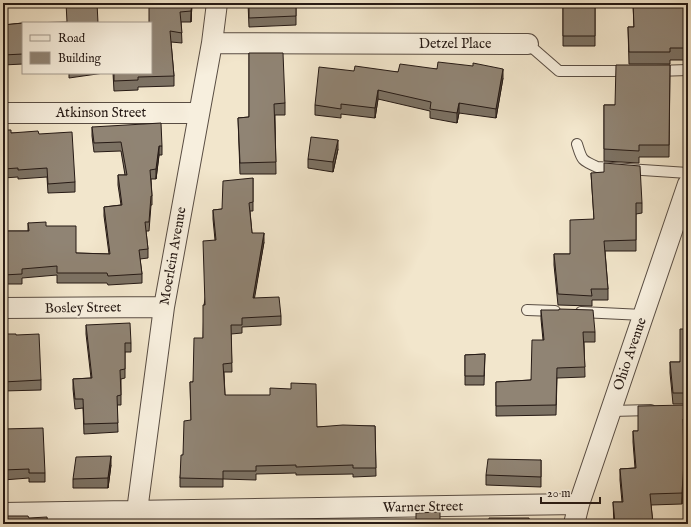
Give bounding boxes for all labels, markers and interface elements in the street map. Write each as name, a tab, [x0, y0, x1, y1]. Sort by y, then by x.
legend	[22, 22, 152, 74]
text: Road	[58, 31, 86, 46]
street label: Detzel Place	[419, 35, 492, 53]
text: Building	[58, 51, 102, 66]
street label: Atkinson Street	[55, 104, 147, 122]
street label: Moerlein Avenue	[156, 205, 191, 306]
street label: Bosley Street	[45, 298, 122, 318]
street label: Ohio Avenue	[609, 315, 651, 393]
scale bar	[541, 479, 600, 505]
text: 20 m	[547, 486, 570, 501]
street label: Warner Street	[383, 497, 464, 517]

